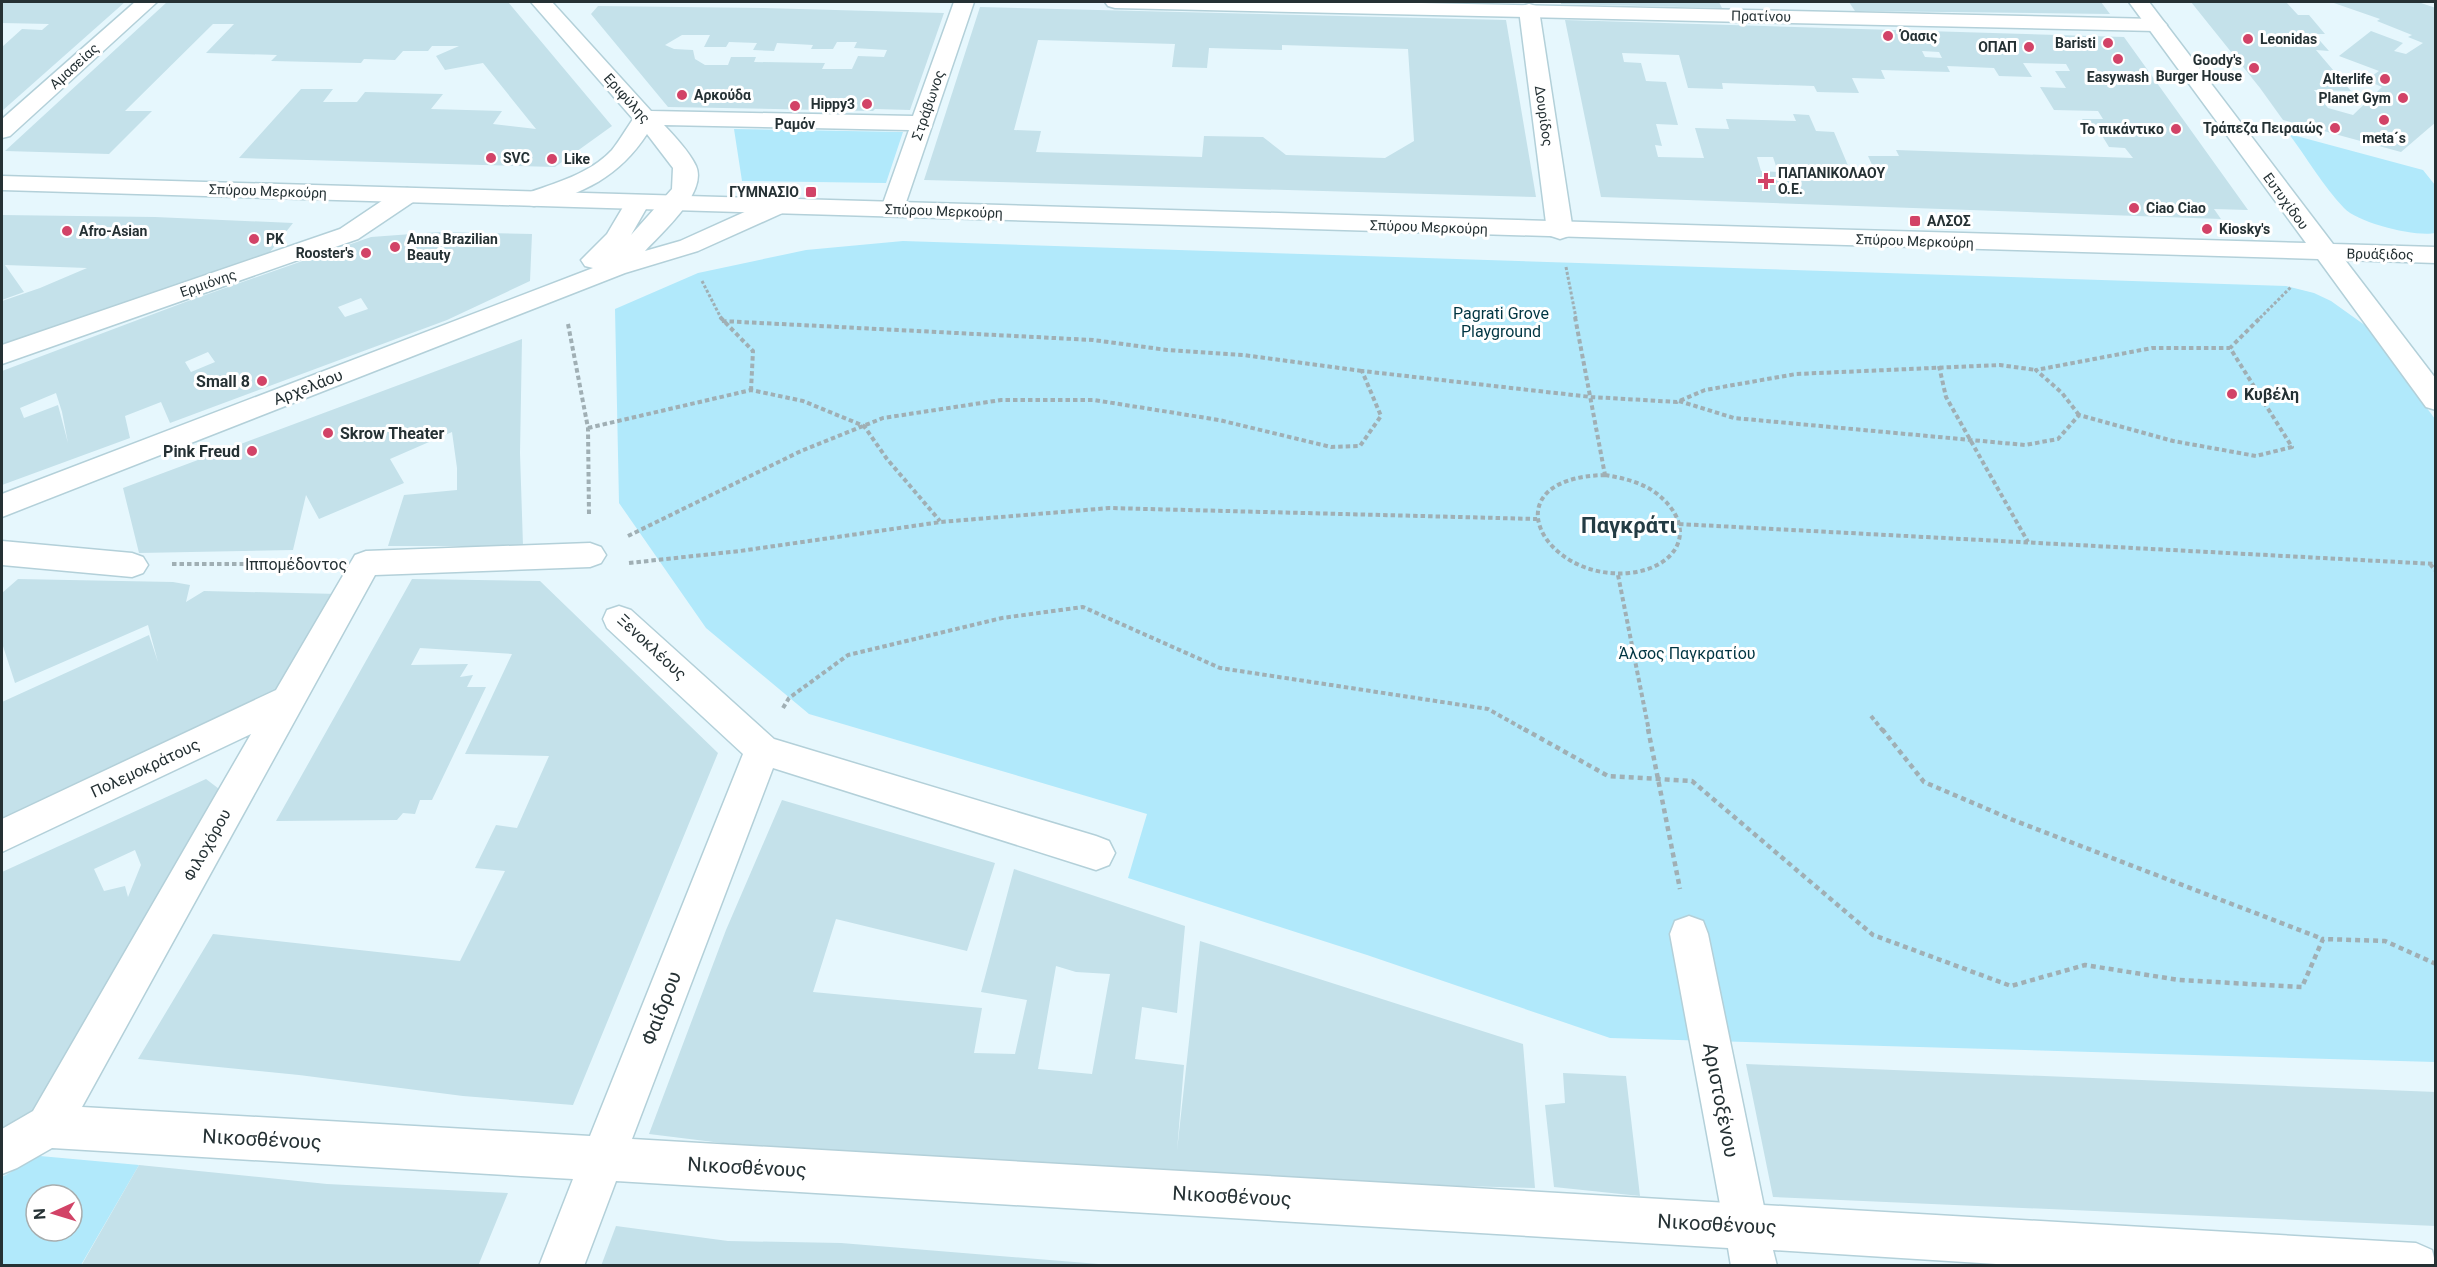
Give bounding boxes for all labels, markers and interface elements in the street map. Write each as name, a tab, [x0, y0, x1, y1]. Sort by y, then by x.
street label: Πρατίνου	[1731, 7, 1791, 25]
place label: Όασις	[1899, 28, 1937, 44]
marker: Όασις	[1881, 29, 1895, 43]
place label: Leonidas	[2260, 31, 2317, 47]
marker: Leonidas	[2241, 32, 2255, 46]
place label: Baristi	[2055, 35, 2096, 51]
marker: Baristi	[2101, 36, 2115, 50]
place label: ΟΠΑΠ	[1978, 39, 2017, 55]
street label: Αμασείας	[46, 40, 102, 92]
marker: ΟΠΑΠ	[2022, 40, 2036, 54]
marker: Easywash	[2111, 52, 2125, 66]
place label: Goody's Burger House	[2156, 52, 2242, 84]
marker: Goody's Burger House	[2247, 61, 2261, 75]
street label: Στράβωνος	[909, 68, 947, 142]
place label: Easywash	[2087, 69, 2149, 85]
street label: Εριφύλης	[600, 70, 653, 127]
place label: Alterlife	[2323, 71, 2373, 87]
marker: Alterlife	[2378, 72, 2392, 86]
street label: Δουρίδος	[1532, 85, 1556, 147]
place label: Αρκούδα	[694, 87, 751, 103]
marker: Αρκούδα	[675, 88, 689, 102]
place label: Planet Gym	[2318, 90, 2391, 106]
marker: Planet Gym	[2396, 91, 2410, 105]
place label: Hippy3	[811, 96, 855, 112]
marker: Hippy3	[860, 97, 874, 111]
marker: Ραμόν	[788, 99, 802, 113]
marker: meta´s	[2377, 113, 2391, 127]
place label: Ραμόν	[775, 116, 815, 132]
place label: Τράπεζα Πειραιώς	[2203, 120, 2323, 136]
place label: Το πικάντικο	[2080, 121, 2164, 137]
marker: Τράπεζα Πειραιώς	[2328, 121, 2342, 135]
marker: Το πικάντικο	[2169, 122, 2183, 136]
place label: meta´s	[2362, 130, 2406, 146]
place label: SVC	[503, 150, 530, 166]
marker: SVC	[484, 151, 498, 165]
place label: Like	[564, 151, 591, 167]
marker: Like	[545, 152, 559, 166]
place label: ΠΑΠΑΝΙΚΟΛΑΟΥ Ο.Ε.	[1778, 165, 1885, 197]
street label: Ευτυχίδου	[2260, 169, 2312, 233]
marker: ΠΑΠΑΝΙΚΟΛΑΟΥ Ο.Ε.	[1759, 174, 1773, 188]
street label: Σπύρου Μερκούρη	[209, 181, 327, 201]
place label: ΓΥΜΝΑΣΙΟ	[729, 184, 799, 200]
marker: ΓΥΜΝΑΣΙΟ	[804, 185, 818, 199]
place label: Ciao Ciao	[2146, 200, 2206, 216]
street label: Σπύρου Μερκούρη	[885, 201, 1003, 221]
marker: Ciao Ciao	[2127, 201, 2141, 215]
place label: ΑΛΣΟΣ	[1927, 213, 1971, 229]
marker: ΑΛΣΟΣ	[1908, 214, 1922, 228]
street label: Σπύρου Μερκούρη	[1370, 217, 1488, 237]
place label: Kiosky's	[2219, 221, 2270, 237]
marker: Kiosky's	[2200, 222, 2214, 236]
place label: Afro-Asian	[79, 223, 148, 239]
marker: Afro-Asian	[60, 224, 74, 238]
place label: PK	[266, 231, 284, 247]
place label: Anna Brazilian Beauty	[407, 231, 498, 263]
street label: Σπύρου Μερκούρη	[1856, 231, 1974, 251]
marker: PK	[247, 232, 261, 246]
marker: Anna Brazilian Beauty	[388, 240, 402, 254]
place label: Rooster's	[296, 245, 354, 261]
street label: Βρυάξιδος	[2346, 245, 2414, 263]
marker: Rooster's	[359, 246, 373, 260]
street label: Ερμιόνης	[178, 266, 238, 300]
park label: Pagrati Grove Playground	[1453, 304, 1549, 341]
street label: Αρχελάου	[271, 365, 345, 409]
place label: Small 8	[196, 372, 250, 391]
marker: Small 8	[255, 374, 269, 388]
place label: Κυβέλη	[2244, 385, 2299, 404]
marker: Κυβέλη	[2225, 387, 2239, 401]
place label: Skrow Theater	[340, 424, 444, 443]
marker: Skrow Theater	[321, 426, 335, 440]
place label: Pink Freud	[163, 442, 240, 461]
marker: Pink Freud	[245, 444, 259, 458]
district label: Παγκράτι	[1581, 513, 1677, 538]
street label: Ιππομέδοντος	[245, 555, 347, 574]
street label: Ξενοκλέους	[614, 610, 690, 684]
park label: Άλσος Παγκρατίου	[1618, 644, 1756, 663]
street label: Πολεμοκράτους	[88, 734, 202, 802]
street label: Φιλοχόρου	[179, 806, 235, 884]
street label: Φαίδρου	[636, 968, 686, 1048]
street label: Αριστοξένου	[1698, 1041, 1744, 1159]
street label: Νικοσθένους	[202, 1124, 322, 1154]
street label: Νικοσθένους	[687, 1152, 807, 1182]
street label: Νικοσθένους	[1172, 1181, 1292, 1211]
north arrow	[24, 1183, 84, 1243]
text: N	[30, 1208, 49, 1220]
street label: Νικοσθένους	[1657, 1209, 1777, 1239]

